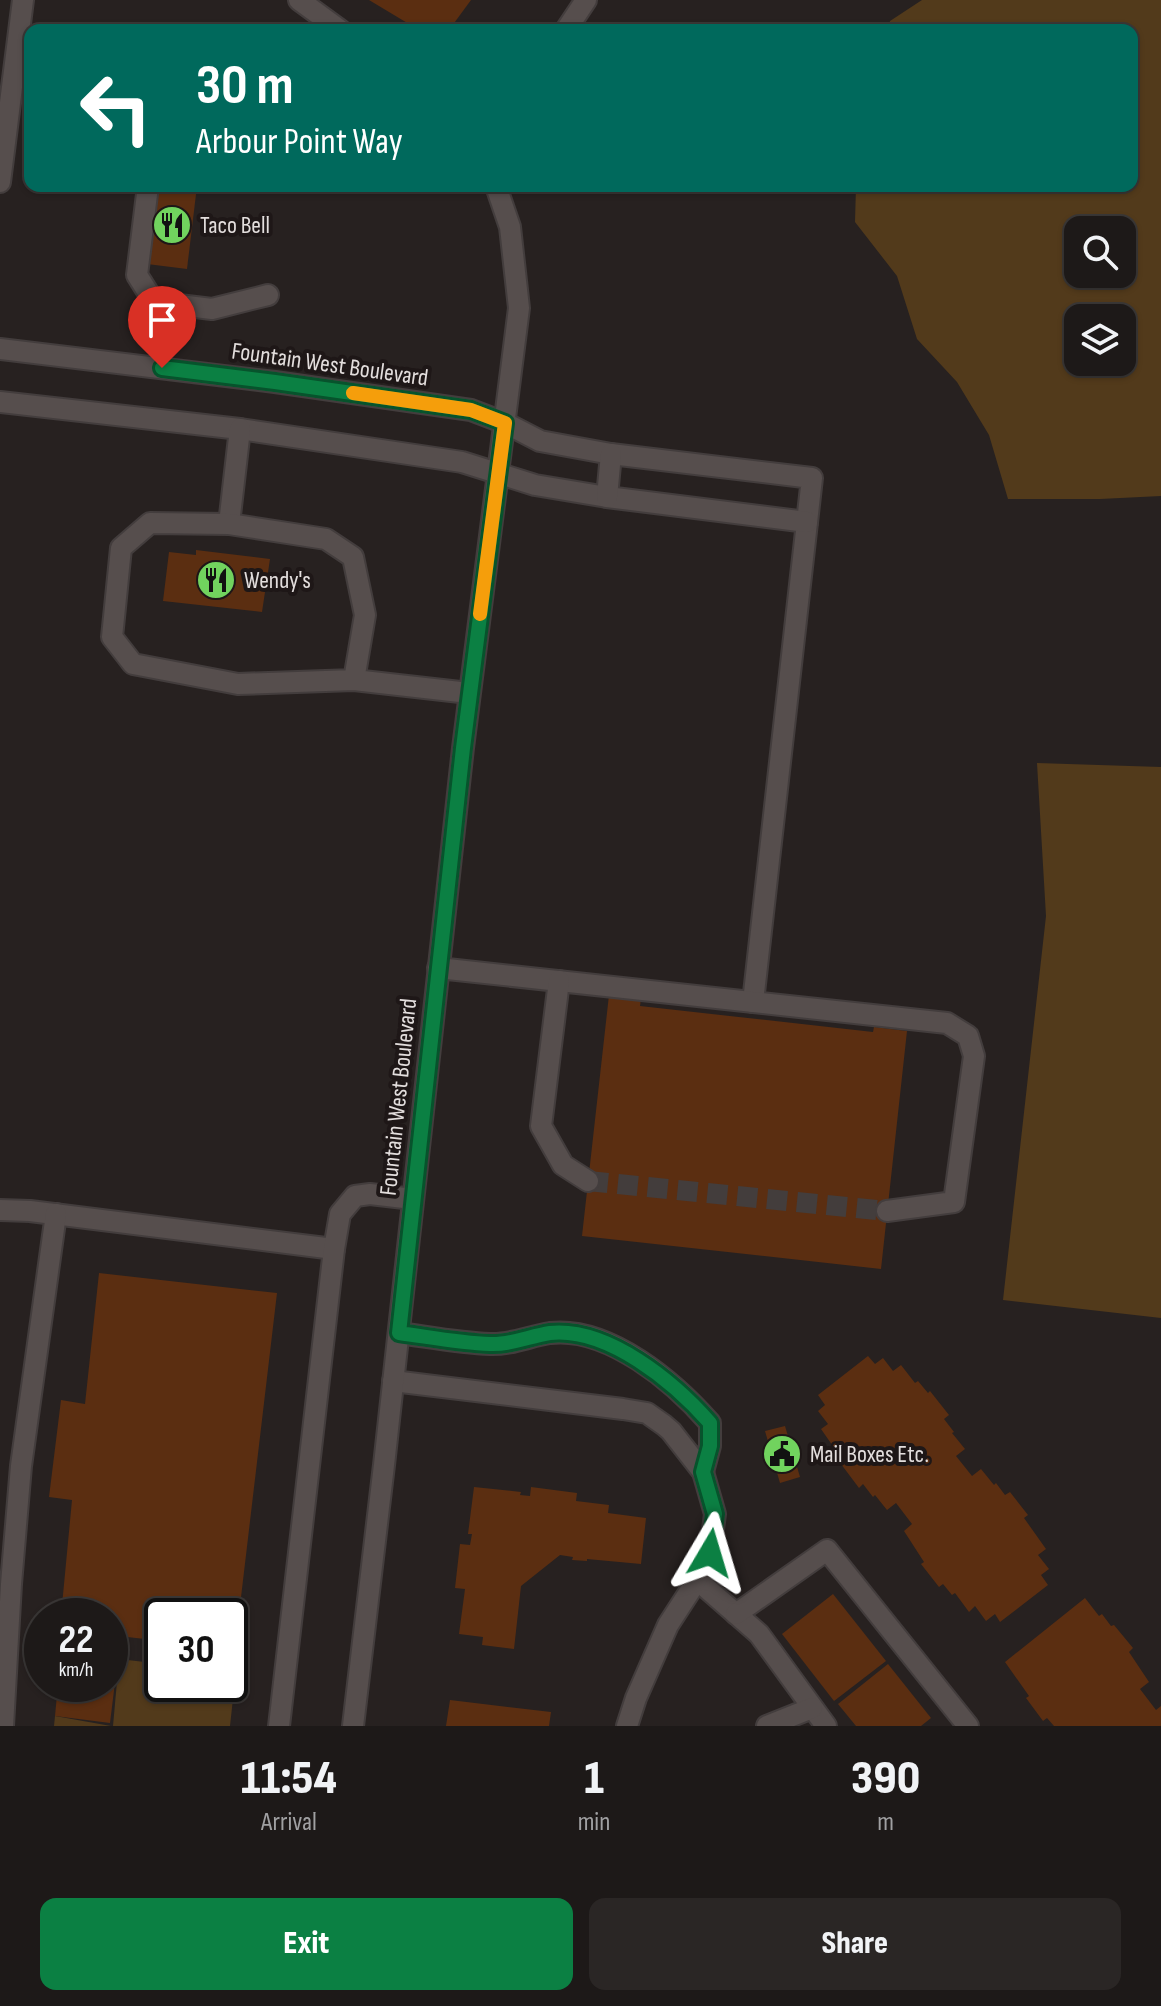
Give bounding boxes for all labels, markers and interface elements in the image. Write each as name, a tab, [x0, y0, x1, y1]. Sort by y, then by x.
text: 30 m	[196, 53, 294, 120]
icon: left	[64, 56, 168, 160]
text: Arbour Point Way	[196, 121, 403, 164]
restaurant icon: Taco Bell	[151, 204, 193, 246]
place label: Taco Bell	[200, 211, 270, 240]
map controls	[1064, 216, 1136, 376]
button: search	[1064, 216, 1136, 288]
pin	[128, 286, 196, 368]
icon: arrive	[140, 298, 184, 342]
button: layers	[1064, 304, 1136, 376]
street label: Fountain West Boulevard	[230, 336, 430, 393]
restaurant icon: Wendy's	[195, 559, 237, 601]
place label: Wendy's	[244, 566, 311, 595]
street label: Fountain West Boulevard	[374, 997, 423, 1197]
public building icon: Mail Boxes Etc.	[761, 1433, 803, 1475]
place label: Mail Boxes Etc.	[810, 1440, 929, 1469]
position arrow	[668, 1511, 752, 1595]
speed limit sign: 30	[144, 1598, 248, 1702]
text: 22	[58, 1616, 94, 1664]
text: km/h	[59, 1658, 93, 1682]
text: 11:54	[241, 1750, 337, 1807]
text: 1	[584, 1750, 604, 1807]
text: 390	[851, 1750, 920, 1807]
text: Arrival	[261, 1807, 317, 1838]
text: min	[578, 1807, 610, 1838]
text: m	[877, 1807, 894, 1838]
button: Exit	[40, 1898, 573, 1990]
button: Share	[589, 1898, 1121, 1990]

